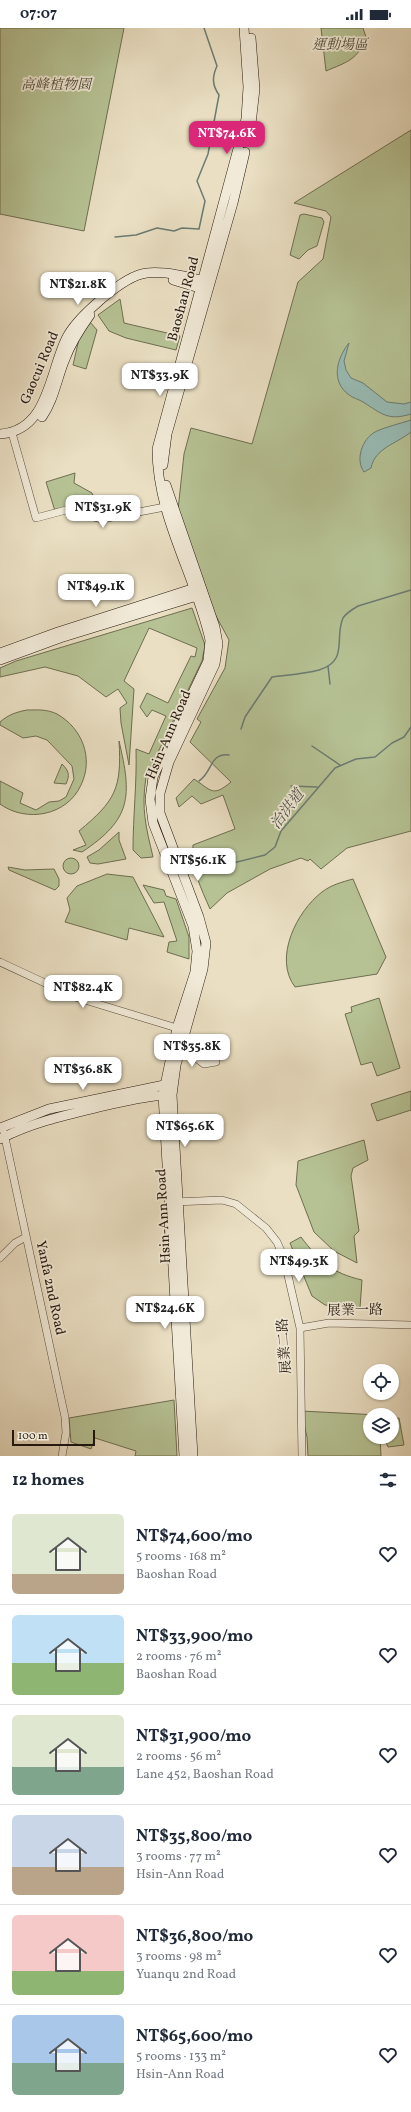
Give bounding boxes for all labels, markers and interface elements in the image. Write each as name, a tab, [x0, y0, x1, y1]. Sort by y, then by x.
text: 07:07	[20, 4, 57, 25]
park label: 運動場區	[312, 36, 370, 55]
park label: 高峰植物園	[21, 76, 93, 95]
pin: NT$74.6K	[186, 121, 268, 155]
text: NT$74.6K	[198, 125, 256, 143]
street label: Baoshan Road	[164, 254, 204, 344]
pin: NT$21.8K	[37, 272, 119, 306]
text: NT$21.8K	[49, 276, 107, 294]
street label: Gaocui Road	[16, 329, 64, 407]
pin: NT$33.9K	[119, 363, 201, 397]
text: NT$33.9K	[131, 367, 189, 385]
pin: NT$31.9K	[62, 495, 144, 529]
text: NT$31.9K	[74, 499, 132, 517]
pin: NT$49.1K	[55, 574, 137, 608]
text: NT$49.1K	[67, 578, 125, 596]
street label: Hsin-Ann Road	[142, 687, 196, 782]
water label: 治洪道	[266, 784, 311, 834]
pin: NT$56.1K	[157, 848, 239, 882]
text: NT$56.1K	[170, 852, 226, 870]
pin: NT$82.4K	[42, 975, 124, 1009]
text: NT$82.4K	[53, 979, 113, 997]
pin: NT$35.8K	[151, 1034, 233, 1068]
text: NT$35.8K	[163, 1038, 221, 1056]
pin: NT$36.8K	[42, 1057, 124, 1091]
text: NT$36.8K	[54, 1061, 112, 1079]
pin: NT$65.6K	[144, 1114, 226, 1148]
text: NT$65.6K	[156, 1118, 214, 1136]
street label: Hsin-Ann Road	[152, 1168, 176, 1264]
street label: Yanfa 2nd Road	[31, 1239, 69, 1337]
pin: NT$49.3K	[258, 1249, 340, 1283]
text: NT$49.3K	[269, 1253, 329, 1271]
pin: NT$24.6K	[124, 1296, 206, 1330]
text: NT$24.6K	[135, 1300, 195, 1318]
street label: 展業一路	[327, 1301, 383, 1321]
street label: 展業二路	[274, 1317, 296, 1375]
map controls	[363, 1364, 399, 1444]
button: locate	[363, 1364, 399, 1400]
button: layers	[363, 1408, 399, 1444]
scale bar	[12, 1428, 95, 1447]
text: 100 m	[18, 1429, 48, 1444]
text: 12 homes	[12, 1469, 84, 1492]
icon: filters	[377, 1469, 399, 1491]
text: NT$74,600/mo	[136, 1525, 252, 1548]
icon: home	[44, 1530, 92, 1578]
icon: heart	[377, 1543, 399, 1565]
text: 5 rooms · 168 m²	[136, 1548, 226, 1566]
text: Baoshan Road	[136, 1566, 217, 1584]
text: NT$33,900/mo	[136, 1625, 253, 1648]
icon: home	[44, 1631, 92, 1679]
icon: heart	[377, 1644, 399, 1666]
text: 2 rooms · 76 m²	[136, 1648, 221, 1666]
text: Baoshan Road	[136, 1666, 217, 1684]
text: NT$31,900/mo	[136, 1725, 251, 1748]
icon: home	[44, 1731, 92, 1779]
icon: heart	[377, 1744, 399, 1766]
text: 2 rooms · 56 m²	[136, 1748, 221, 1766]
text: Lane 452, Baoshan Road	[136, 1766, 274, 1784]
text: NT$35,800/mo	[136, 1825, 252, 1848]
icon: home	[44, 1831, 92, 1879]
icon: heart	[377, 1844, 399, 1866]
text: 3 rooms · 77 m²	[136, 1848, 221, 1866]
text: Hsin-Ann Road	[136, 1866, 224, 1884]
text: NT$36,800/mo	[136, 1925, 253, 1948]
icon: home	[44, 1931, 92, 1979]
icon: heart	[377, 1944, 399, 1966]
text: 3 rooms · 98 m²	[136, 1948, 222, 1966]
text: Yuanqu 2nd Road	[136, 1966, 236, 1984]
text: NT$65,600/mo	[136, 2025, 253, 2048]
icon: home	[44, 2031, 92, 2079]
icon: heart	[377, 2044, 399, 2066]
text: 5 rooms · 133 m²	[136, 2048, 226, 2066]
text: Hsin-Ann Road	[136, 2066, 224, 2084]

